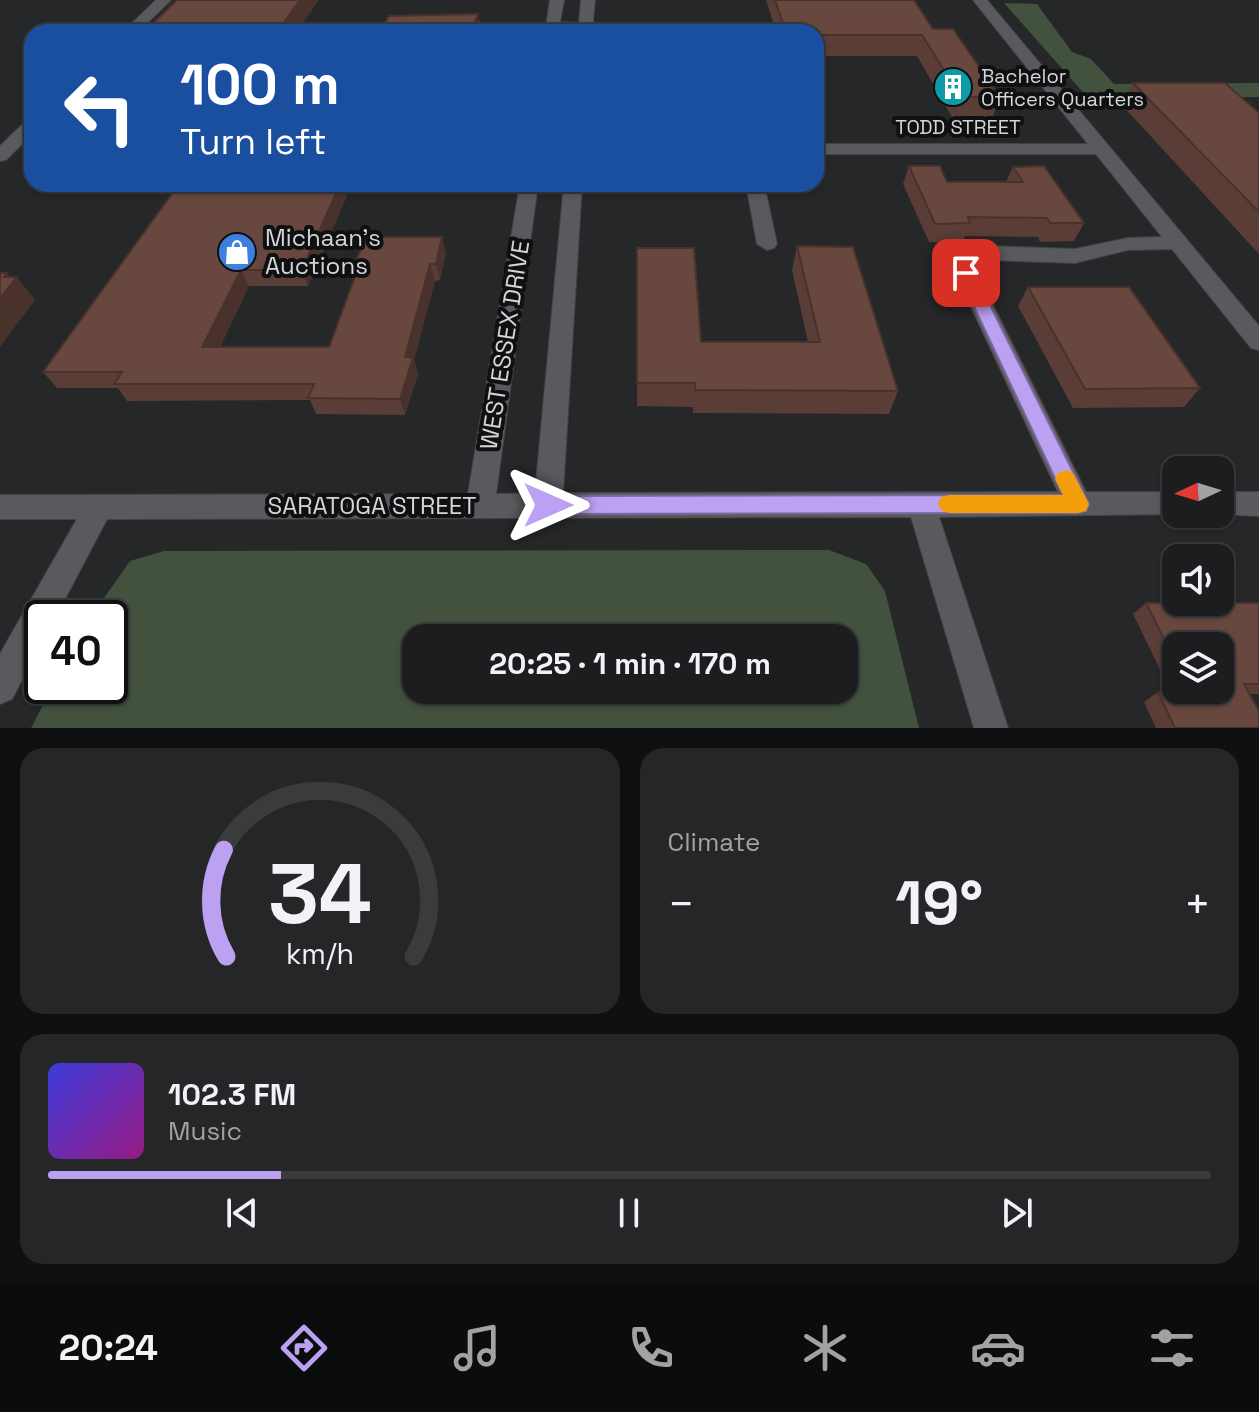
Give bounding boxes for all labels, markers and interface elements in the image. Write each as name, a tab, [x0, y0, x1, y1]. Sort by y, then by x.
text: 100 m	[180, 49, 340, 120]
icon: left	[48, 56, 152, 160]
place label: Bachelor Officers Quarters	[981, 63, 1144, 112]
building icon: Bachelor Officers Quarters	[932, 66, 974, 108]
street label: TODD STREET	[895, 114, 1021, 140]
text: Turn left	[180, 119, 327, 165]
place label: Michaan's Auctions	[265, 222, 381, 281]
shop icon: Michaan's Auctions	[216, 231, 258, 273]
street label: WEST ESSEX DRIVE	[473, 238, 536, 452]
pin	[932, 239, 1000, 307]
icon: arrive	[944, 251, 988, 295]
north arrow	[1162, 456, 1234, 528]
map controls	[1162, 456, 1234, 704]
position arrow	[506, 463, 590, 547]
street label: SARATOGA STREET	[268, 490, 476, 521]
button: sound	[1162, 544, 1234, 616]
speed limit sign: 40	[24, 600, 128, 704]
button: layers	[1162, 632, 1234, 704]
text: 20:25 · 1 min · 170 m	[489, 644, 771, 683]
text: Climate	[668, 825, 760, 859]
text: 34	[268, 841, 372, 947]
text: 19°	[895, 865, 983, 942]
text: −	[668, 876, 695, 932]
text: +	[1184, 876, 1211, 932]
text: km/h	[286, 936, 354, 972]
text: 102.3 FM	[168, 1075, 296, 1114]
text: Music	[168, 1114, 242, 1148]
icon: previous	[220, 1191, 264, 1235]
icon: pause	[607, 1191, 651, 1235]
icon: next	[995, 1191, 1039, 1235]
icon: directions	[276, 1320, 332, 1376]
icon: music	[449, 1320, 505, 1376]
icon: phone	[623, 1320, 679, 1376]
icon: climate	[797, 1320, 853, 1376]
icon: car	[970, 1320, 1026, 1376]
icon: filters	[1144, 1320, 1200, 1376]
text: 20:24	[59, 1325, 158, 1371]

